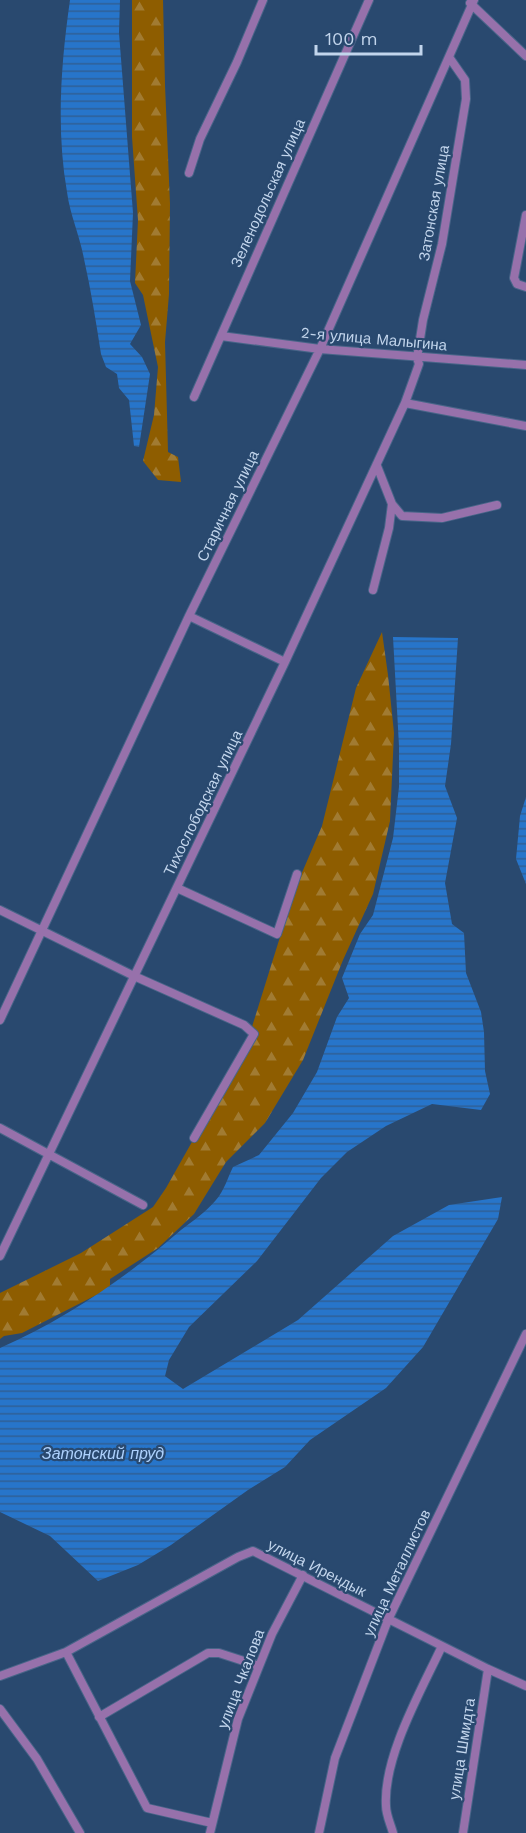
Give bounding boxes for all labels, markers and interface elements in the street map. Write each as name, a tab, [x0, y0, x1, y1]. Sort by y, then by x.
scale bar	[316, 18, 421, 56]
text: 100 m	[325, 28, 378, 49]
street label: Зеленодольская улица	[227, 115, 309, 270]
street label: Затонская улица	[415, 143, 453, 262]
street label: 2-я улица Малыгина	[300, 324, 449, 354]
street label: Старичная улица	[193, 447, 263, 565]
street label: Тихослободская улица	[160, 727, 246, 879]
water label: Затонский пруд	[42, 1444, 164, 1463]
street label: улица Металлистов	[360, 1507, 434, 1639]
street label: улица Ирендык	[265, 1535, 370, 1601]
street label: улица Чкалова	[214, 1626, 268, 1731]
street label: улица Шмидта	[445, 1696, 479, 1801]

